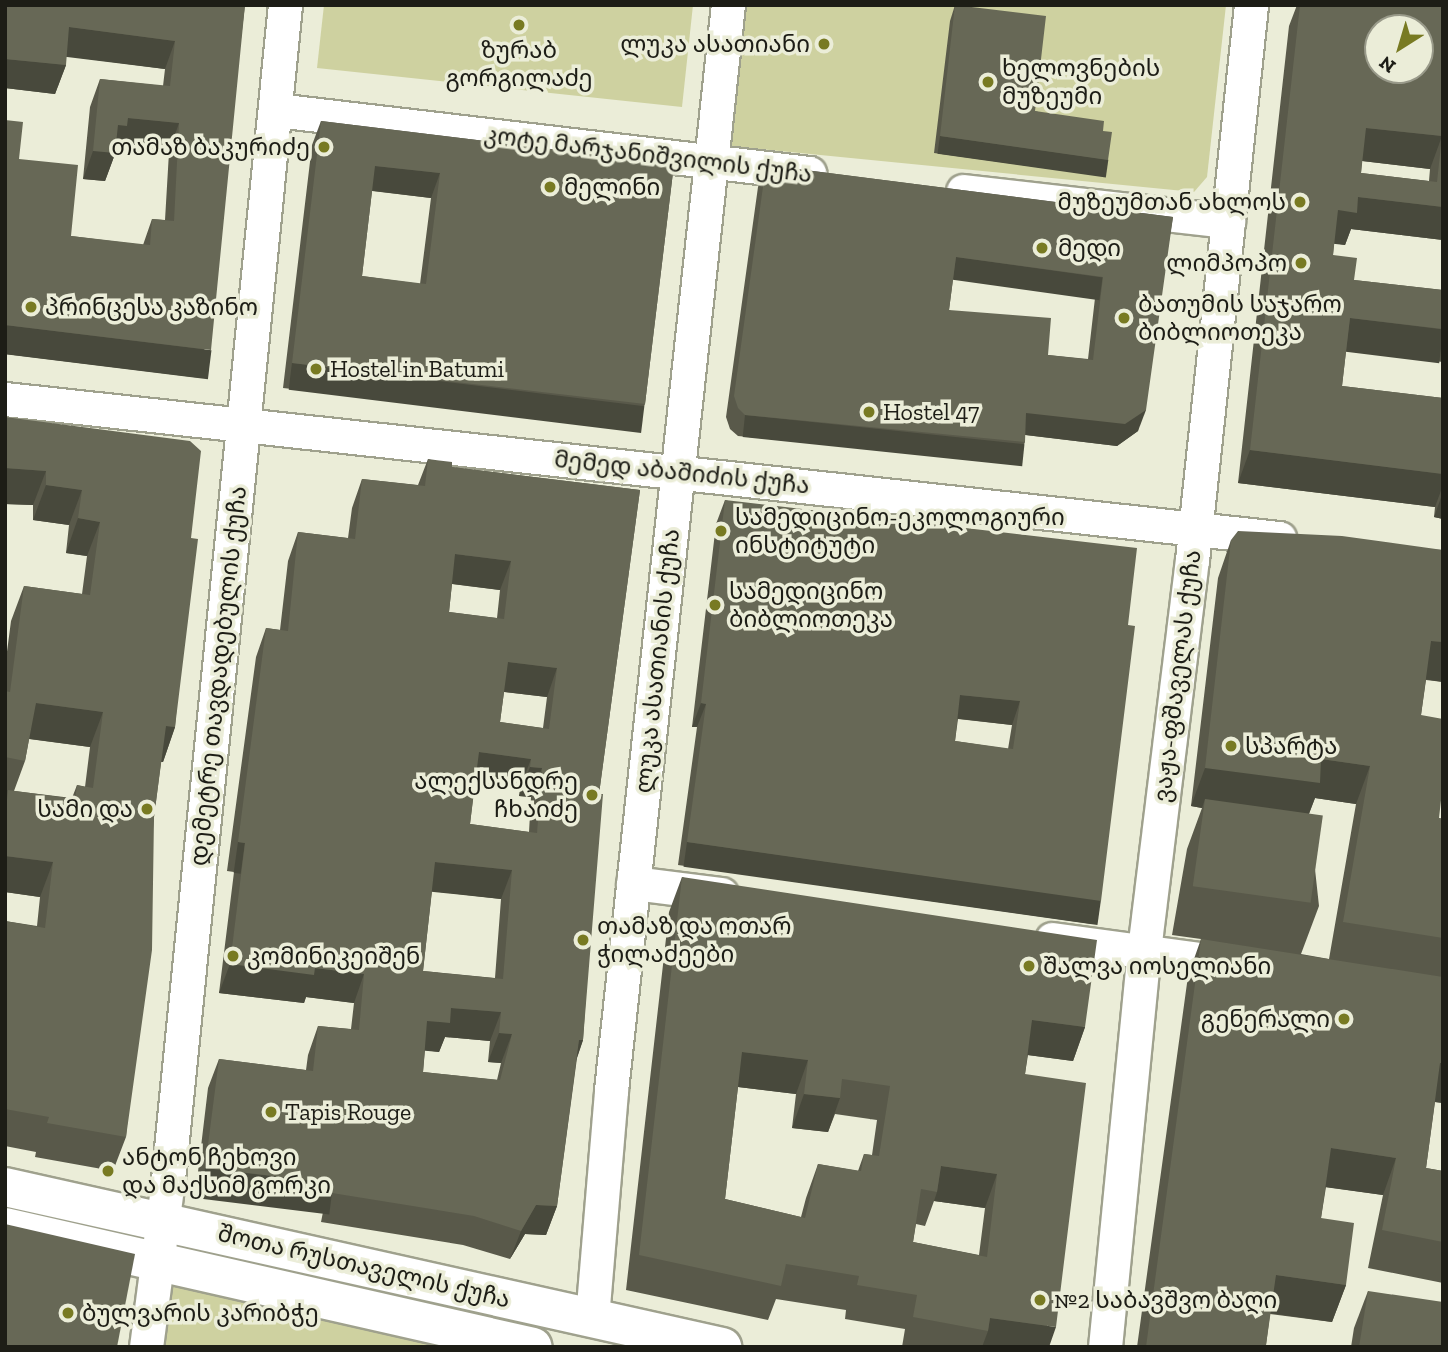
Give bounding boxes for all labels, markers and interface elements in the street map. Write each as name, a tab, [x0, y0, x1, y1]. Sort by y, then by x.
north arrow	[1364, 14, 1434, 84]
marker: ზურაბ გორგილაძე	[511, 17, 527, 33]
place label: ლუკა ასათიანი	[620, 30, 810, 58]
place label: ზურაბ გორგილაძე	[445, 36, 593, 92]
marker: ლუკა ასათიანი	[816, 36, 832, 52]
text: N	[1375, 51, 1400, 78]
place label: ხელოვნების მუზეუმი	[1002, 54, 1160, 110]
marker: ხელოვნების მუზეუმი	[980, 74, 996, 90]
street label: კოტე მარჯანიშვილის ქუჩა	[482, 120, 814, 188]
place label: თამაზ ბაკურიძე	[111, 133, 310, 161]
marker: თამაზ ბაკურიძე	[316, 139, 332, 155]
place label: მელინი	[564, 173, 660, 201]
marker: მელინი	[542, 179, 558, 195]
place label: მუზეუმთან ახლოს	[1058, 188, 1286, 216]
marker: მუზეუმთან ახლოს	[1292, 194, 1308, 210]
place label: მედი	[1058, 234, 1121, 262]
marker: მედი	[1032, 238, 1052, 258]
place label: ლიმპოპო	[1166, 249, 1287, 277]
marker: ლიმპოპო	[1293, 255, 1309, 271]
place label: ბათუმის საჯარო ბიბლიოთეკა	[1138, 290, 1342, 346]
place label: პრინცესა კაზინო	[45, 293, 258, 321]
marker: პრინცესა კაზინო	[23, 299, 39, 315]
marker: ბათუმის საჯარო ბიბლიოთეკა	[1116, 310, 1132, 326]
place label: Hostel in Batumi	[330, 355, 504, 383]
marker: Hostel in Batumi	[308, 361, 324, 377]
place label: Hostel 47	[883, 398, 979, 426]
marker: Hostel 47	[861, 404, 877, 420]
street label: მემედ აბაშიძის ქუჩა	[553, 444, 811, 500]
street label: დემეტრე თავდადებულის ქუჩა	[184, 485, 252, 867]
place label: სამედიცინო-ეკოლოგიური ინსტიტუტი	[735, 503, 1065, 559]
marker: სამედიცინო-ეკოლოგიური ინსტიტუტი	[713, 523, 729, 539]
street label: ლუკა ასათიანის ქუჩა	[629, 527, 685, 795]
street label: ვაჟა-ფშაველას ქუჩა	[1147, 548, 1207, 804]
place label: სამედიცინო ბიბლიოთეკა	[729, 577, 893, 633]
marker: სამედიცინო ბიბლიოთეკა	[707, 597, 723, 613]
place label: სპარტა	[1245, 732, 1337, 760]
marker: სპარტა	[1223, 738, 1239, 754]
place label: ალექსანდრე ჩხაიძე	[414, 767, 578, 823]
marker: ალექსანდრე ჩხაიძე	[584, 787, 600, 803]
place label: სამი და	[37, 795, 133, 823]
marker: სამი და	[139, 801, 155, 817]
place label: თამაზ და ოთარ ჭილაძეები	[597, 912, 791, 968]
marker: თამაზ და ოთარ ჭილაძეები	[575, 932, 591, 948]
place label: კომინიკეიშენ	[247, 942, 420, 970]
marker: კომინიკეიშენ	[225, 948, 241, 964]
place label: შალვა იოსელიანი	[1043, 952, 1271, 980]
marker: შალვა იოსელიანი	[1021, 958, 1037, 974]
place label: გენერალი	[1201, 1005, 1330, 1033]
marker: გენერალი	[1336, 1011, 1352, 1027]
place label: Tapis Rouge	[285, 1098, 411, 1126]
marker: Tapis Rouge	[263, 1104, 279, 1120]
place label: ანტონ ჩეხოვი და მაქსიმ გორკი	[122, 1143, 331, 1199]
marker: ანტონ ჩეხოვი და მაქსიმ გორკი	[100, 1163, 116, 1179]
street label: შოთა რუსთაველის ქუჩა	[215, 1218, 513, 1314]
place label: №2 საბავშვო ბაღი	[1054, 1286, 1277, 1314]
marker: №2 საბავშვო ბაღი	[1032, 1292, 1048, 1308]
place label: ბულვარის კარიბჭე	[82, 1299, 319, 1327]
marker: ბულვარის კარიბჭე	[60, 1305, 76, 1321]

